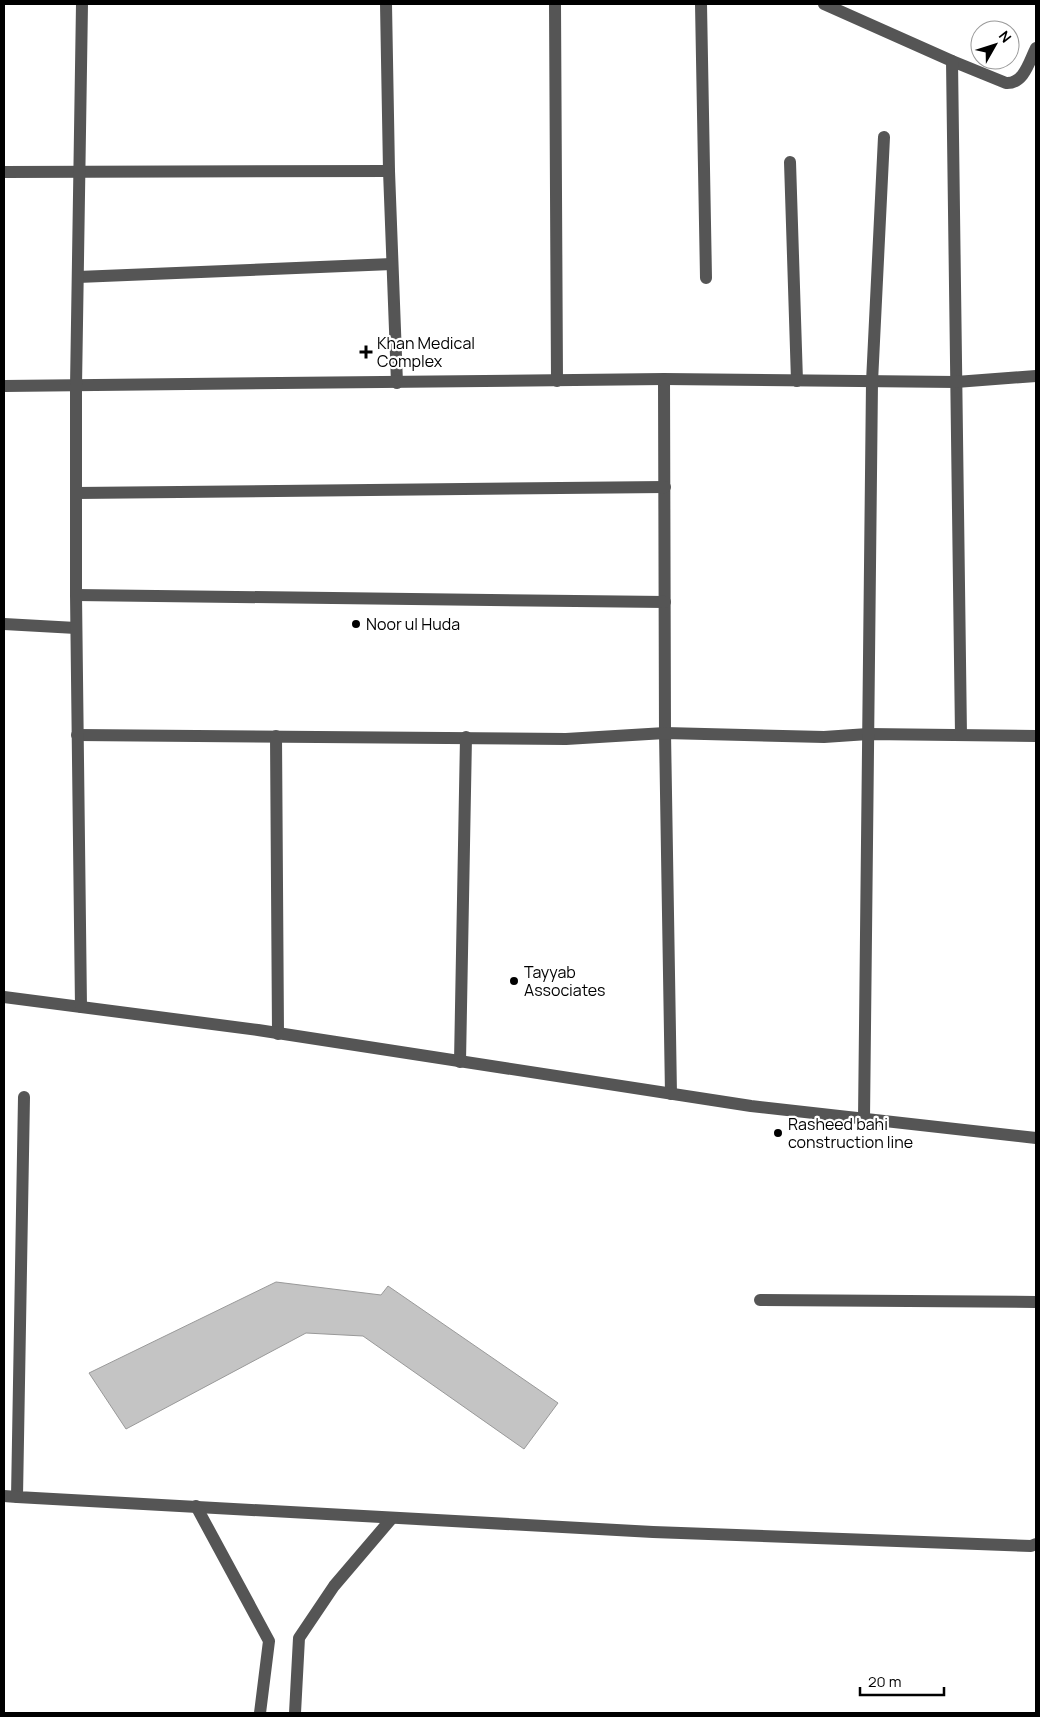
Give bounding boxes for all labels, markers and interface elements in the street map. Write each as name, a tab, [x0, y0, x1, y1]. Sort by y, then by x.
north arrow	[970, 20, 1020, 70]
text: N	[995, 27, 1016, 46]
place label: Khan Medical Complex	[377, 332, 475, 372]
marker: Khan Medical Complex	[359, 345, 373, 359]
place label: Noor ul Huda	[366, 613, 460, 635]
marker: Noor ul Huda	[350, 618, 362, 630]
place label: Tayyab Associates	[524, 961, 605, 1001]
marker: Tayyab Associates	[508, 975, 520, 987]
place label: Rasheed bahi construction line	[788, 1113, 913, 1153]
marker: Rasheed bahi construction line	[772, 1127, 784, 1139]
scale bar	[860, 1664, 944, 1696]
text: 20 m	[868, 1671, 901, 1692]

